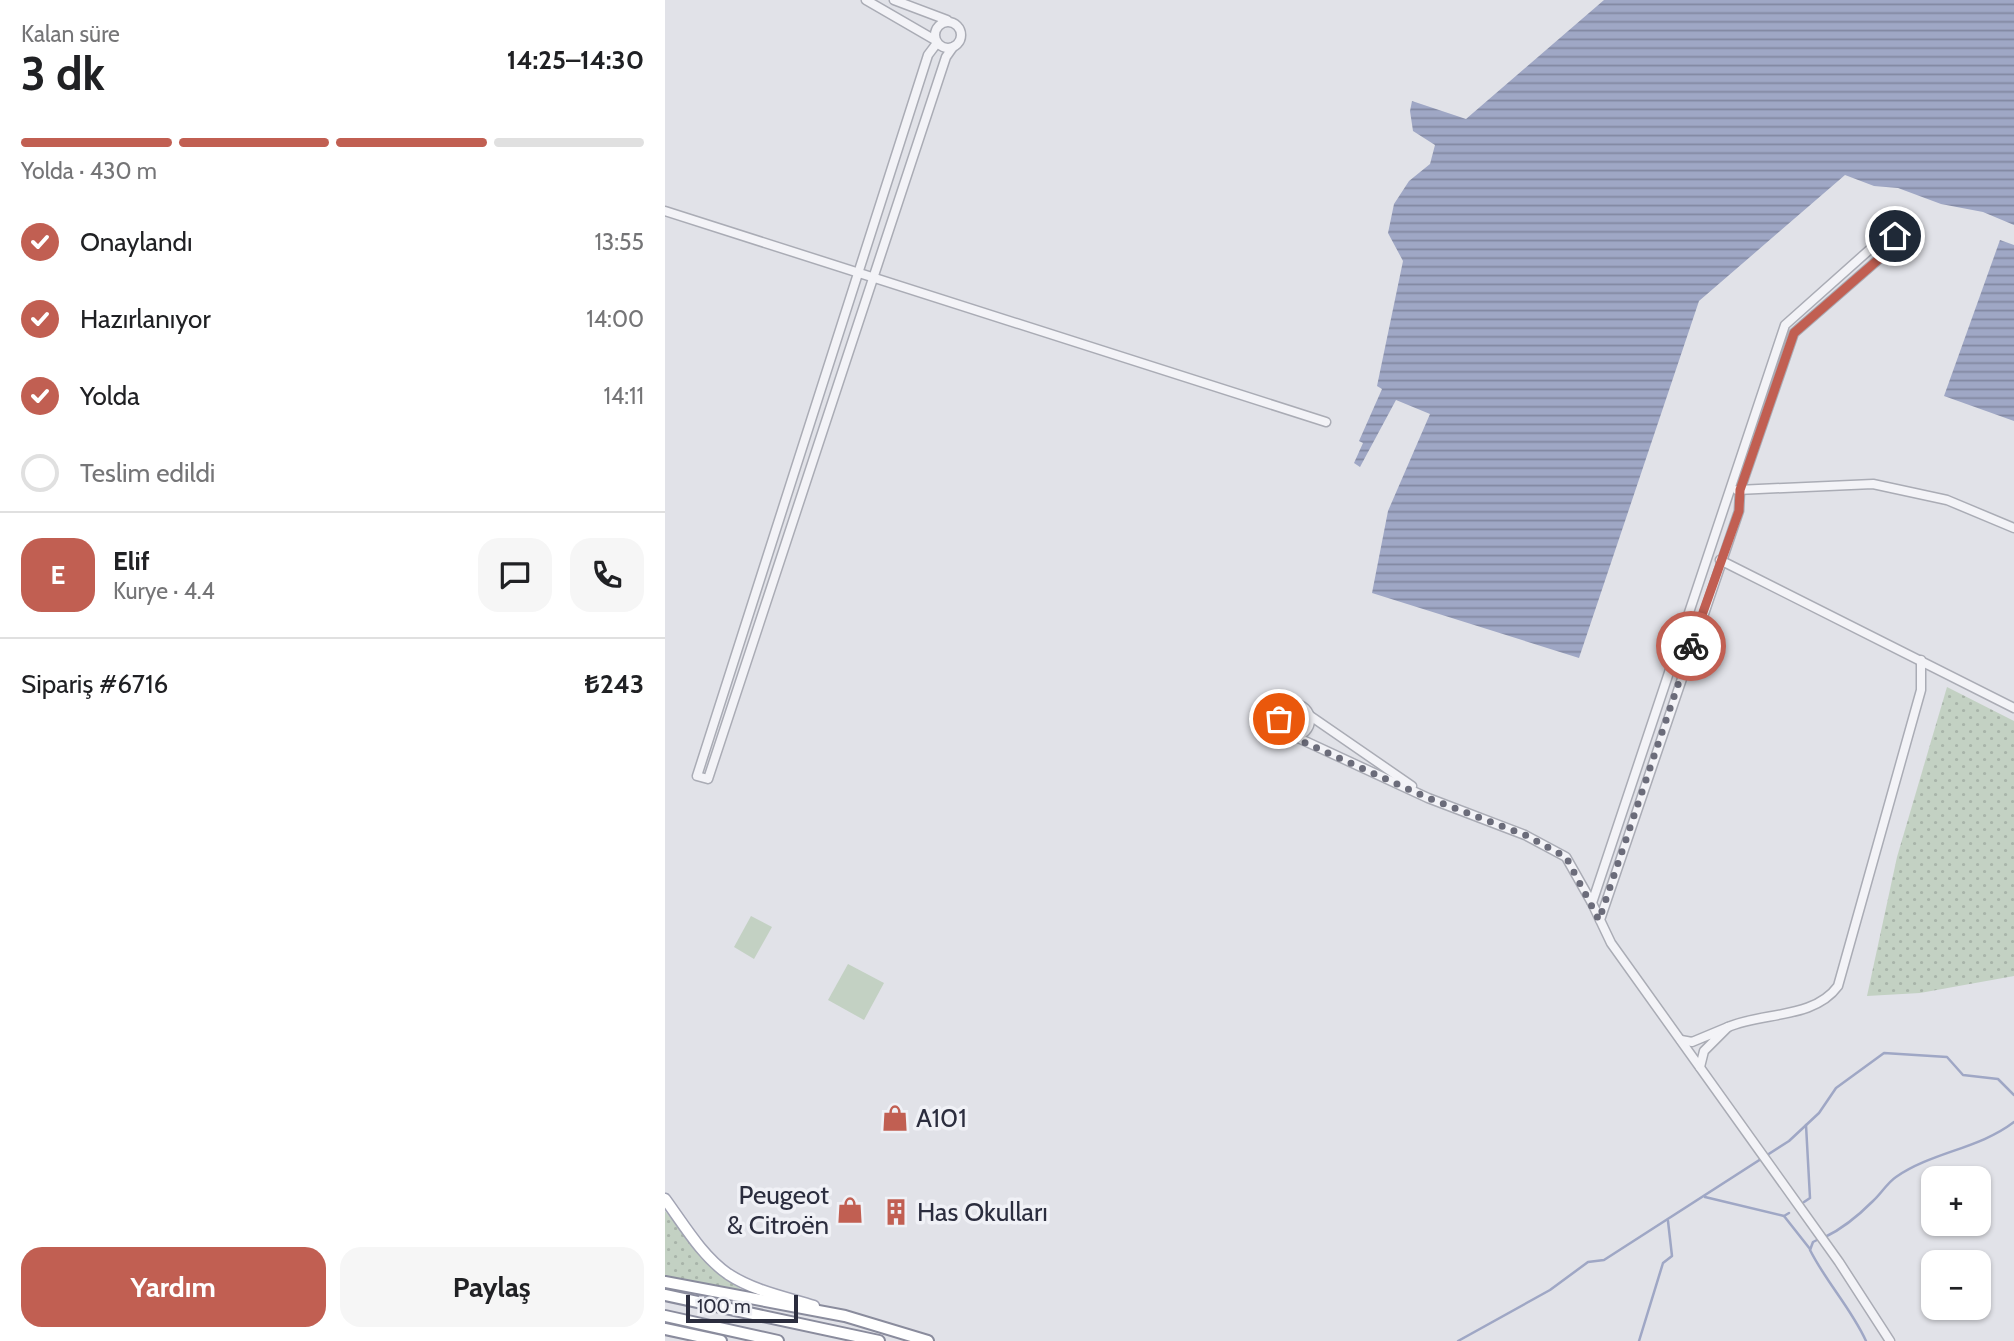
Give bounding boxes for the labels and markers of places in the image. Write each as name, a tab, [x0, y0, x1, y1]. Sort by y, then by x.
pin	[1865, 206, 1925, 266]
pin	[1249, 689, 1309, 749]
place label: A101	[916, 1102, 967, 1134]
shop icon: A101	[880, 1103, 910, 1133]
place label: Peugeot & Citroën	[727, 1179, 829, 1241]
shop icon: Peugeot & Citroën	[835, 1195, 865, 1225]
place label: Has Okulları	[917, 1196, 1048, 1228]
building icon: Has Okulları	[881, 1197, 911, 1227]

